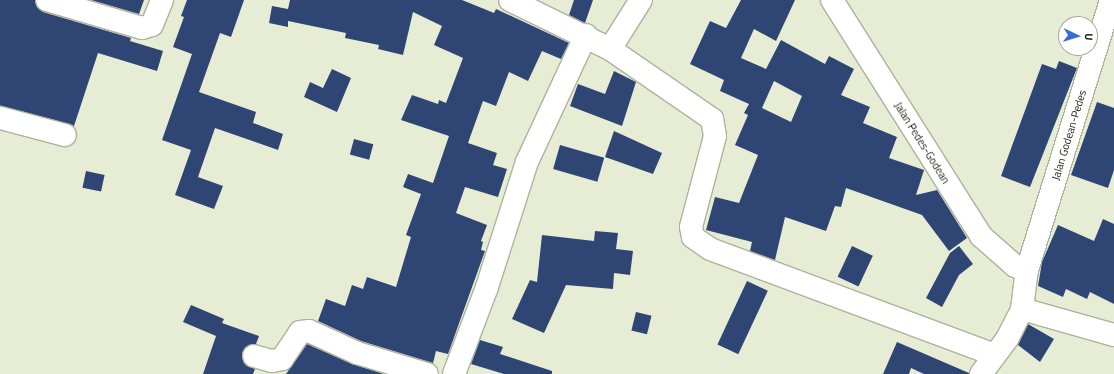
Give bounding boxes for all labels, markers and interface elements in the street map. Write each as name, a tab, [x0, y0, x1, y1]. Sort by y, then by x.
north arrow	[1058, 16, 1098, 56]
text: U	[1081, 33, 1097, 41]
street label: Jalan Godean-Pedes	[1049, 88, 1089, 182]
street label: Jalan Pedes-Godean	[892, 100, 952, 186]

